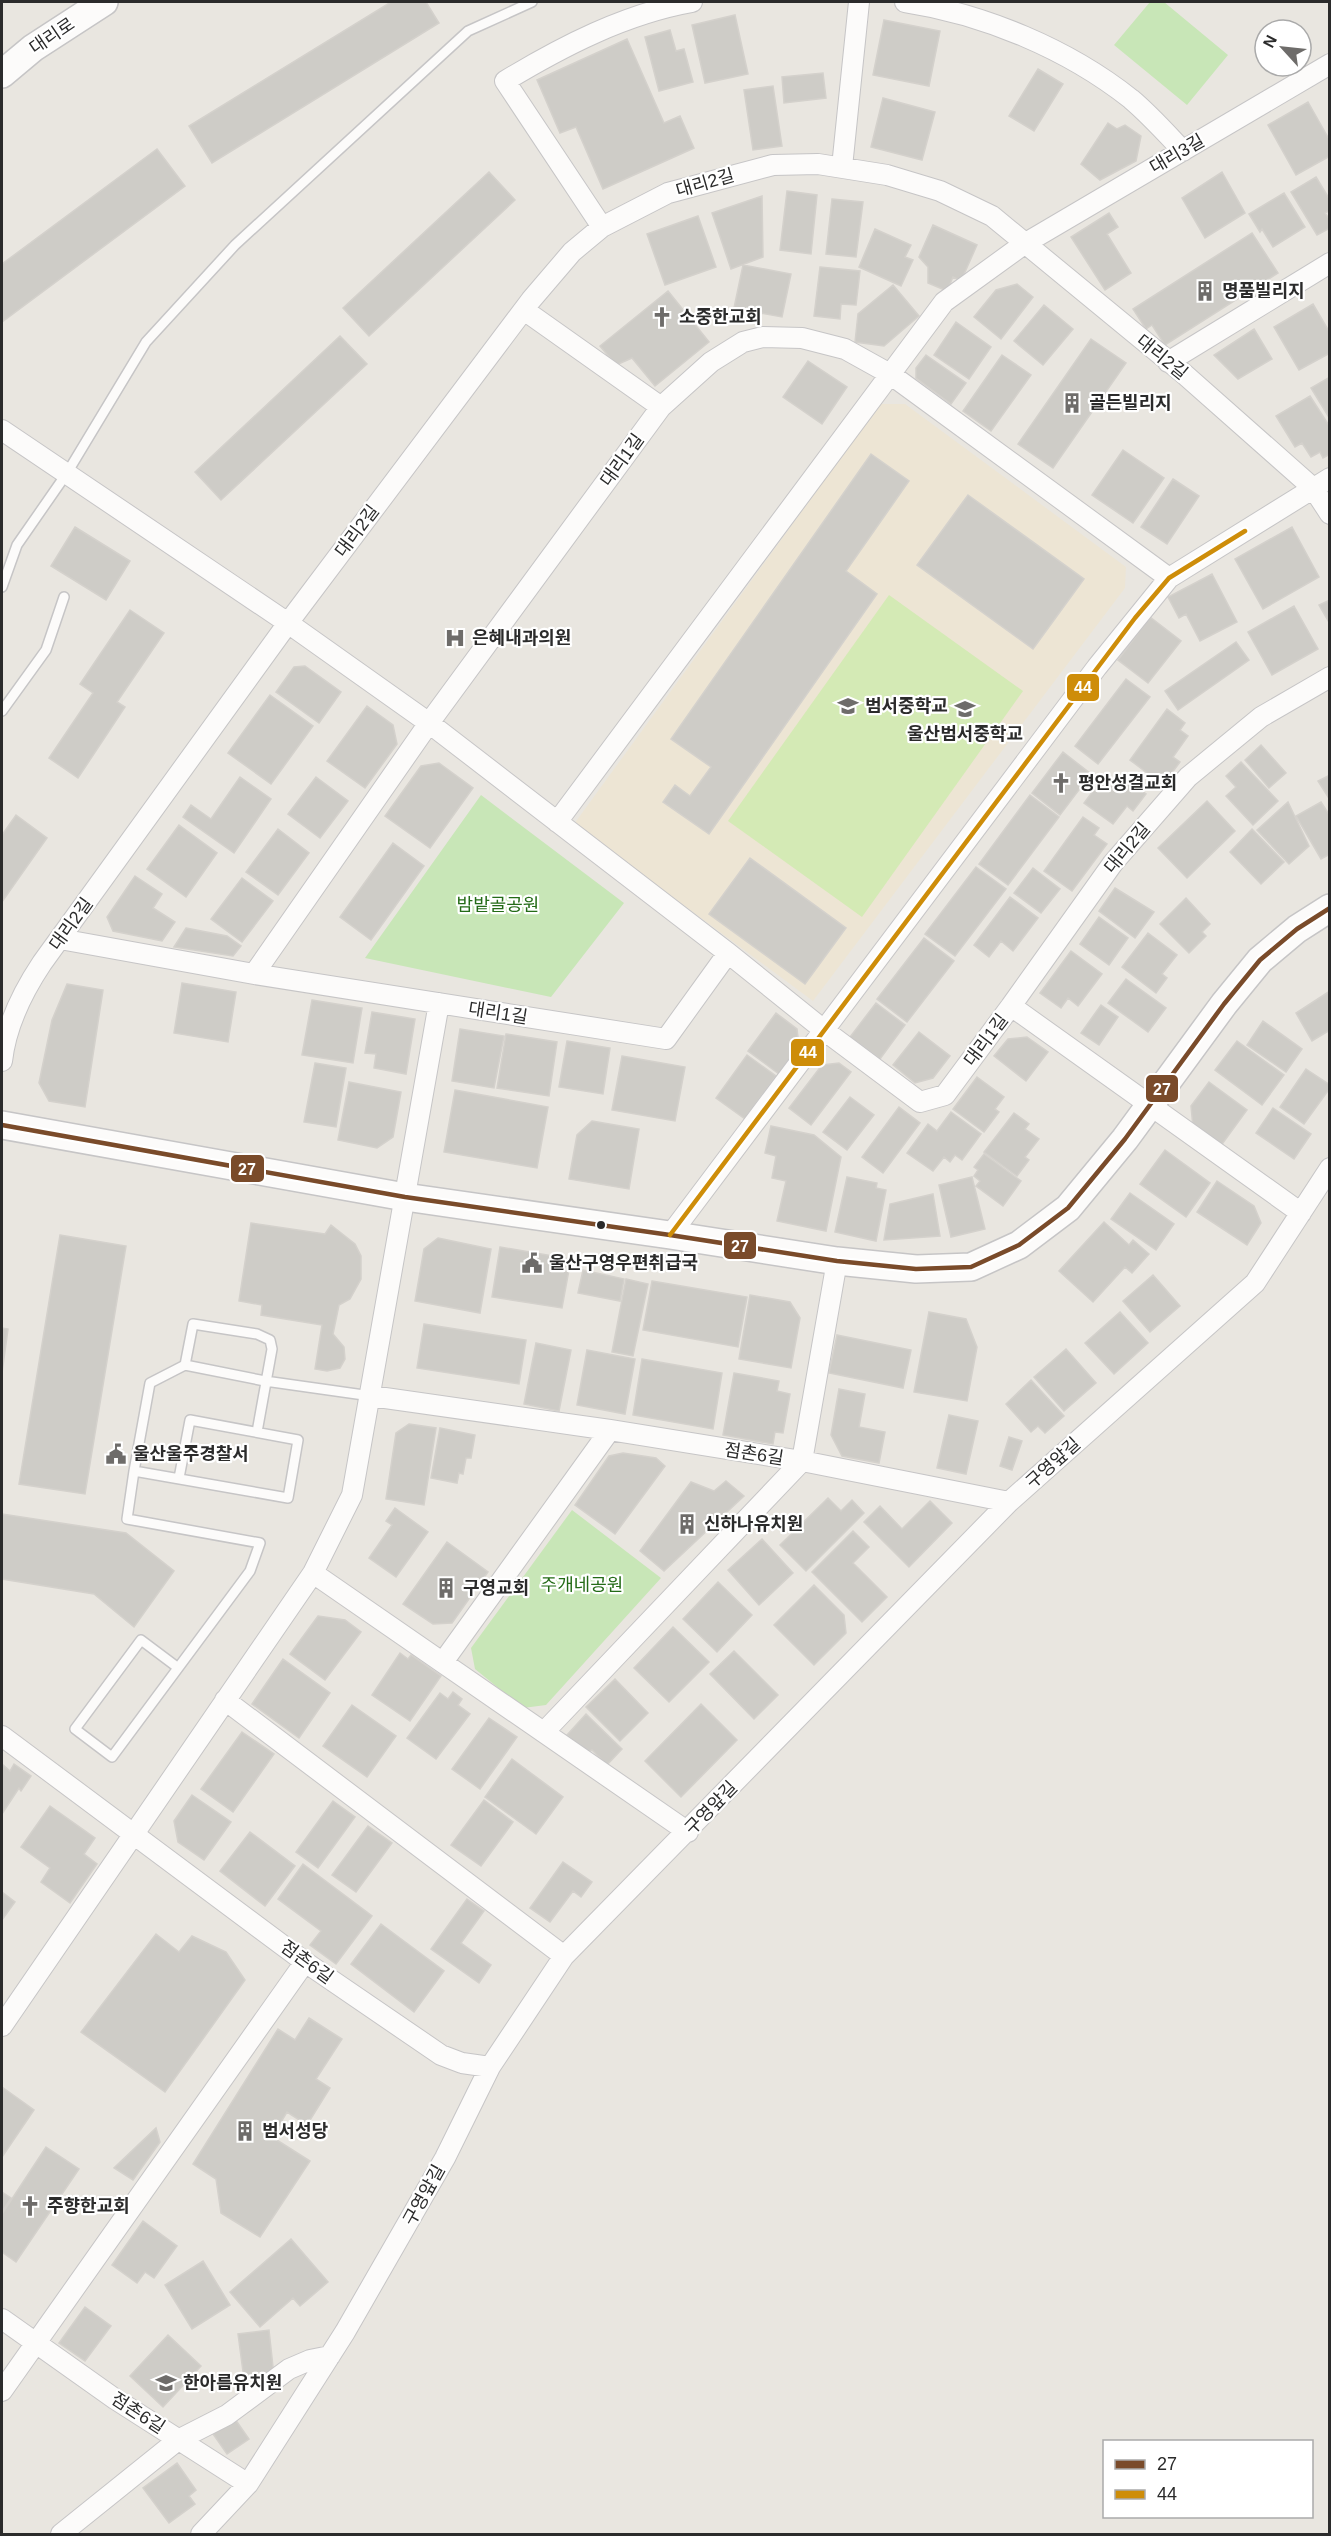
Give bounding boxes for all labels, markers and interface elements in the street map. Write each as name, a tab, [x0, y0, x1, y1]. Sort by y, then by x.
street label: 대리로	[26, 14, 78, 58]
north arrow	[1253, 18, 1313, 78]
text: N	[1260, 32, 1280, 50]
street label: 대리3길	[1146, 130, 1208, 178]
street label: 대리2길	[674, 165, 736, 201]
building icon: 명품빌리지	[1193, 279, 1217, 303]
place label: 명품빌리지	[1222, 281, 1305, 301]
church icon: 소중한교회	[650, 305, 674, 329]
place label: 소중한교회	[679, 307, 762, 327]
street label: 대리2길	[1133, 330, 1191, 384]
building icon: 골든빌리지	[1060, 391, 1084, 415]
place label: 골든빌리지	[1089, 393, 1172, 413]
street label: 대리1길	[596, 430, 648, 490]
street label: 대리2길	[331, 501, 383, 561]
hospital icon: 은혜내과의원	[443, 626, 467, 650]
place label: 은혜내과의원	[472, 628, 571, 648]
line badge: 44	[1066, 673, 1100, 702]
text: 44	[1074, 679, 1092, 696]
school or university icon: 범서중학교	[836, 694, 860, 718]
place label: 범서중학교	[865, 696, 948, 716]
school or university icon: 울산범서중학교	[953, 697, 977, 721]
place label: 울산범서중학교	[907, 724, 1023, 744]
church icon: 평안성결교회	[1049, 771, 1073, 795]
place label: 평안성결교회	[1078, 773, 1177, 793]
street label: 대리2길	[1100, 819, 1154, 877]
street label: 대리2길	[45, 894, 97, 954]
park label: 밤밭골공원	[457, 895, 539, 915]
street label: 대리1길	[467, 998, 529, 1028]
street label: 대리1길	[960, 1010, 1012, 1070]
line badge: 44	[790, 1038, 825, 1067]
text: 44	[799, 1044, 817, 1061]
line badge: 27	[1145, 1074, 1179, 1103]
text: 27	[1153, 1081, 1171, 1098]
line badge: 27	[230, 1154, 265, 1183]
text: 27	[238, 1161, 256, 1178]
unlabelled marker	[595, 1219, 607, 1231]
line badge: 27	[723, 1231, 757, 1260]
text: 27	[731, 1238, 749, 1255]
public building icon: 울산구영우편취급국	[520, 1251, 544, 1275]
place label: 울산구영우편취급국	[549, 1253, 698, 1273]
street label: 구영앞길	[1022, 1433, 1084, 1493]
street label: 점촌6길	[723, 1439, 785, 1469]
public building icon: 울산울주경찰서	[104, 1442, 128, 1466]
place label: 울산울주경찰서	[133, 1444, 249, 1464]
building icon: 신하나유치원	[675, 1512, 699, 1536]
place label: 신하나유치원	[704, 1514, 803, 1534]
park label: 주개네공원	[541, 1575, 623, 1595]
building icon: 구영교회	[434, 1576, 458, 1600]
place label: 구영교회	[463, 1578, 529, 1598]
street label: 구영앞길	[681, 1777, 741, 1839]
street label: 점촌6길	[277, 1936, 337, 1988]
building icon: 범서성당	[233, 2119, 257, 2143]
place label: 범서성당	[262, 2121, 328, 2141]
street label: 구영앞길	[399, 2161, 449, 2229]
church icon: 주향한교회	[18, 2194, 42, 2218]
place label: 주향한교회	[47, 2196, 130, 2216]
school or university icon: 한아름유치원	[154, 2371, 178, 2395]
place label: 한아름유치원	[183, 2373, 282, 2393]
street label: 점촌6길	[108, 2388, 168, 2438]
legend	[1103, 2440, 1313, 2518]
text: 27	[1157, 2454, 1177, 2474]
text: 44	[1157, 2484, 1177, 2504]

